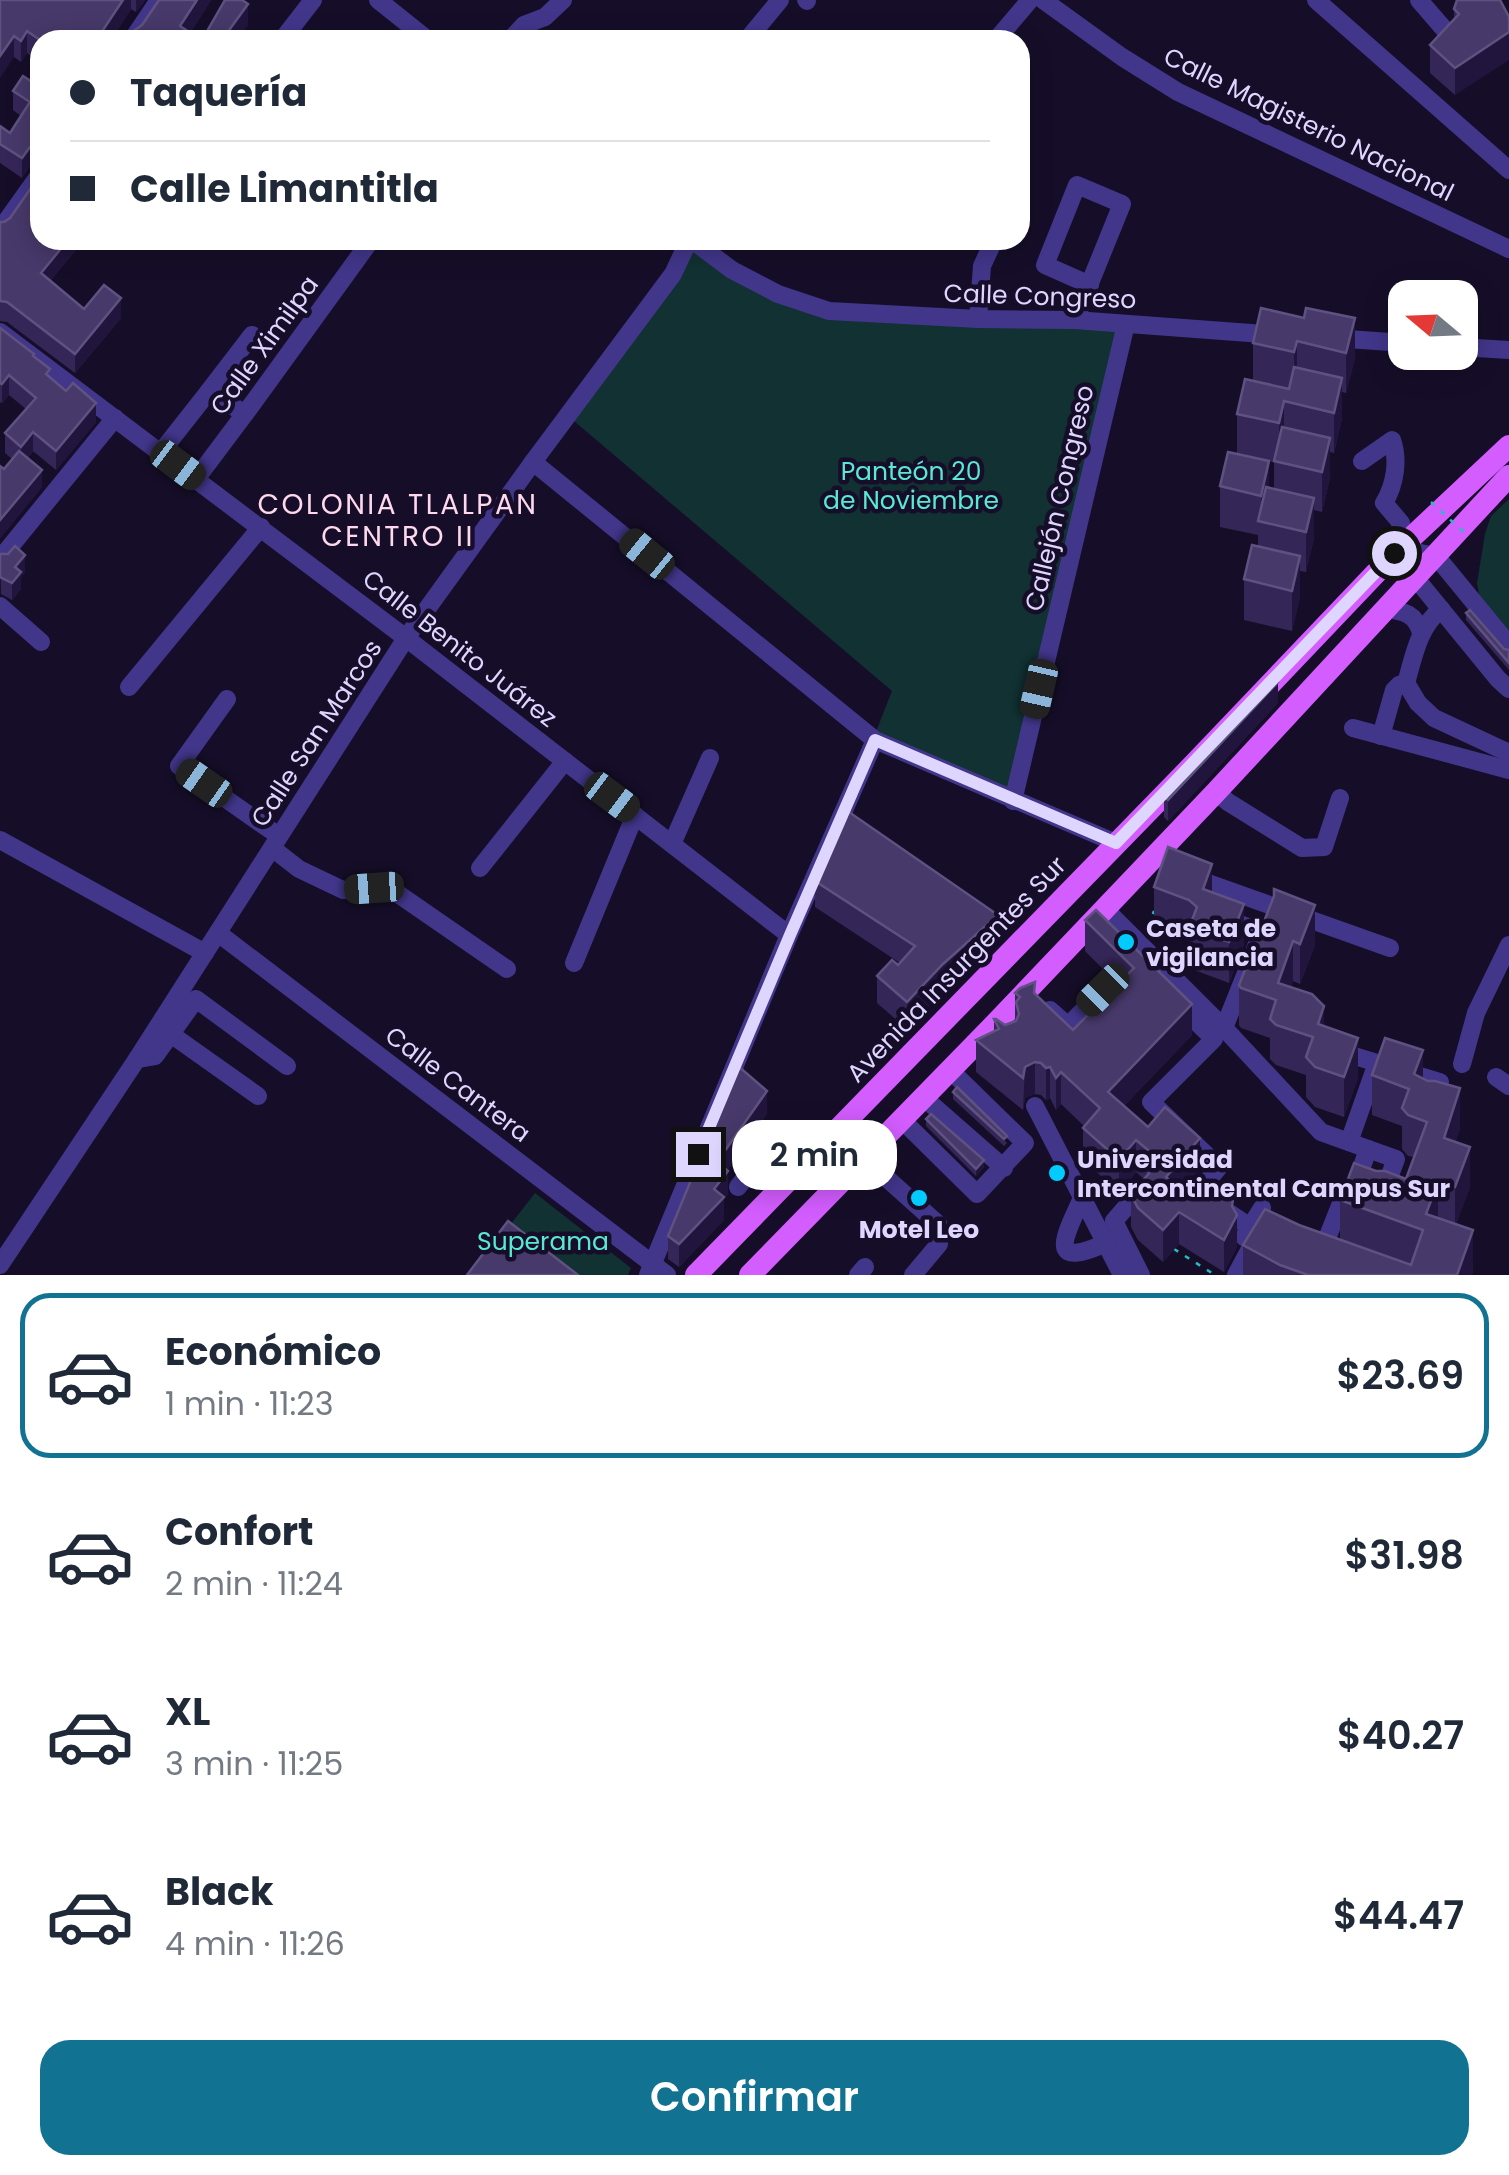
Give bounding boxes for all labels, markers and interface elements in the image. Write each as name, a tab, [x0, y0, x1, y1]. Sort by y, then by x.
street label: Calle Magisterio Nacional	[1158, 39, 1460, 210]
text: Taquería	[130, 66, 307, 119]
text: Calle Limantitla	[130, 162, 439, 215]
street label: Calle Ximilpa	[202, 269, 327, 422]
street label: Calle Congreso	[943, 276, 1137, 317]
north arrow	[1388, 280, 1478, 370]
map controls	[1388, 280, 1478, 370]
street label: Callejón Congreso	[1016, 382, 1103, 615]
car	[145, 435, 211, 495]
park label: Panteón 20 de Noviembre	[823, 454, 999, 518]
district label: COLONIA TLALPAN CENTRO II	[257, 485, 539, 556]
car	[614, 523, 680, 585]
route start	[1372, 531, 1417, 576]
street label: Calle Benito Juárez	[355, 561, 564, 735]
street label: Calle San Marcos	[243, 633, 390, 834]
car	[1018, 656, 1060, 722]
car	[171, 754, 237, 812]
car	[579, 767, 645, 827]
street label: Avenida Insurgentes Sur	[839, 848, 1074, 1090]
car	[343, 871, 405, 905]
place label: Caseta de vigilancia	[1146, 911, 1276, 975]
marker: Caseta de vigilancia	[1115, 931, 1137, 953]
car	[1071, 958, 1135, 1022]
street label: Calle Cantera	[378, 1018, 538, 1151]
callout: 2 min	[733, 1119, 898, 1189]
route end	[676, 1132, 721, 1177]
text: 2 min	[770, 1132, 859, 1177]
place label: Universidad Intercontinental Campus Sur	[1077, 1142, 1451, 1206]
marker: Universidad Intercontinental Campus Sur	[1046, 1162, 1068, 1184]
marker: Motel Leo	[908, 1187, 930, 1209]
place label: Motel Leo	[859, 1212, 979, 1247]
park label: Superama	[477, 1224, 609, 1259]
text: Económico	[165, 1325, 381, 1378]
icon: car	[45, 1331, 135, 1421]
text: $23.69	[1337, 1349, 1464, 1402]
text: 1 min · 11:23	[165, 1381, 334, 1426]
text: Confort	[165, 1505, 313, 1558]
icon: car	[45, 1511, 135, 1601]
text: $31.98	[1345, 1529, 1464, 1582]
text: 2 min · 11:24	[165, 1561, 343, 1606]
text: XL	[165, 1685, 210, 1738]
icon: car	[45, 1691, 135, 1781]
text: $40.27	[1337, 1709, 1464, 1762]
text: 3 min · 11:25	[165, 1741, 343, 1786]
text: Black	[165, 1865, 274, 1918]
icon: car	[45, 1871, 135, 1961]
text: $44.47	[1333, 1889, 1464, 1942]
text: 4 min · 11:26	[165, 1921, 345, 1966]
button: Confirmar	[40, 2040, 1469, 2155]

